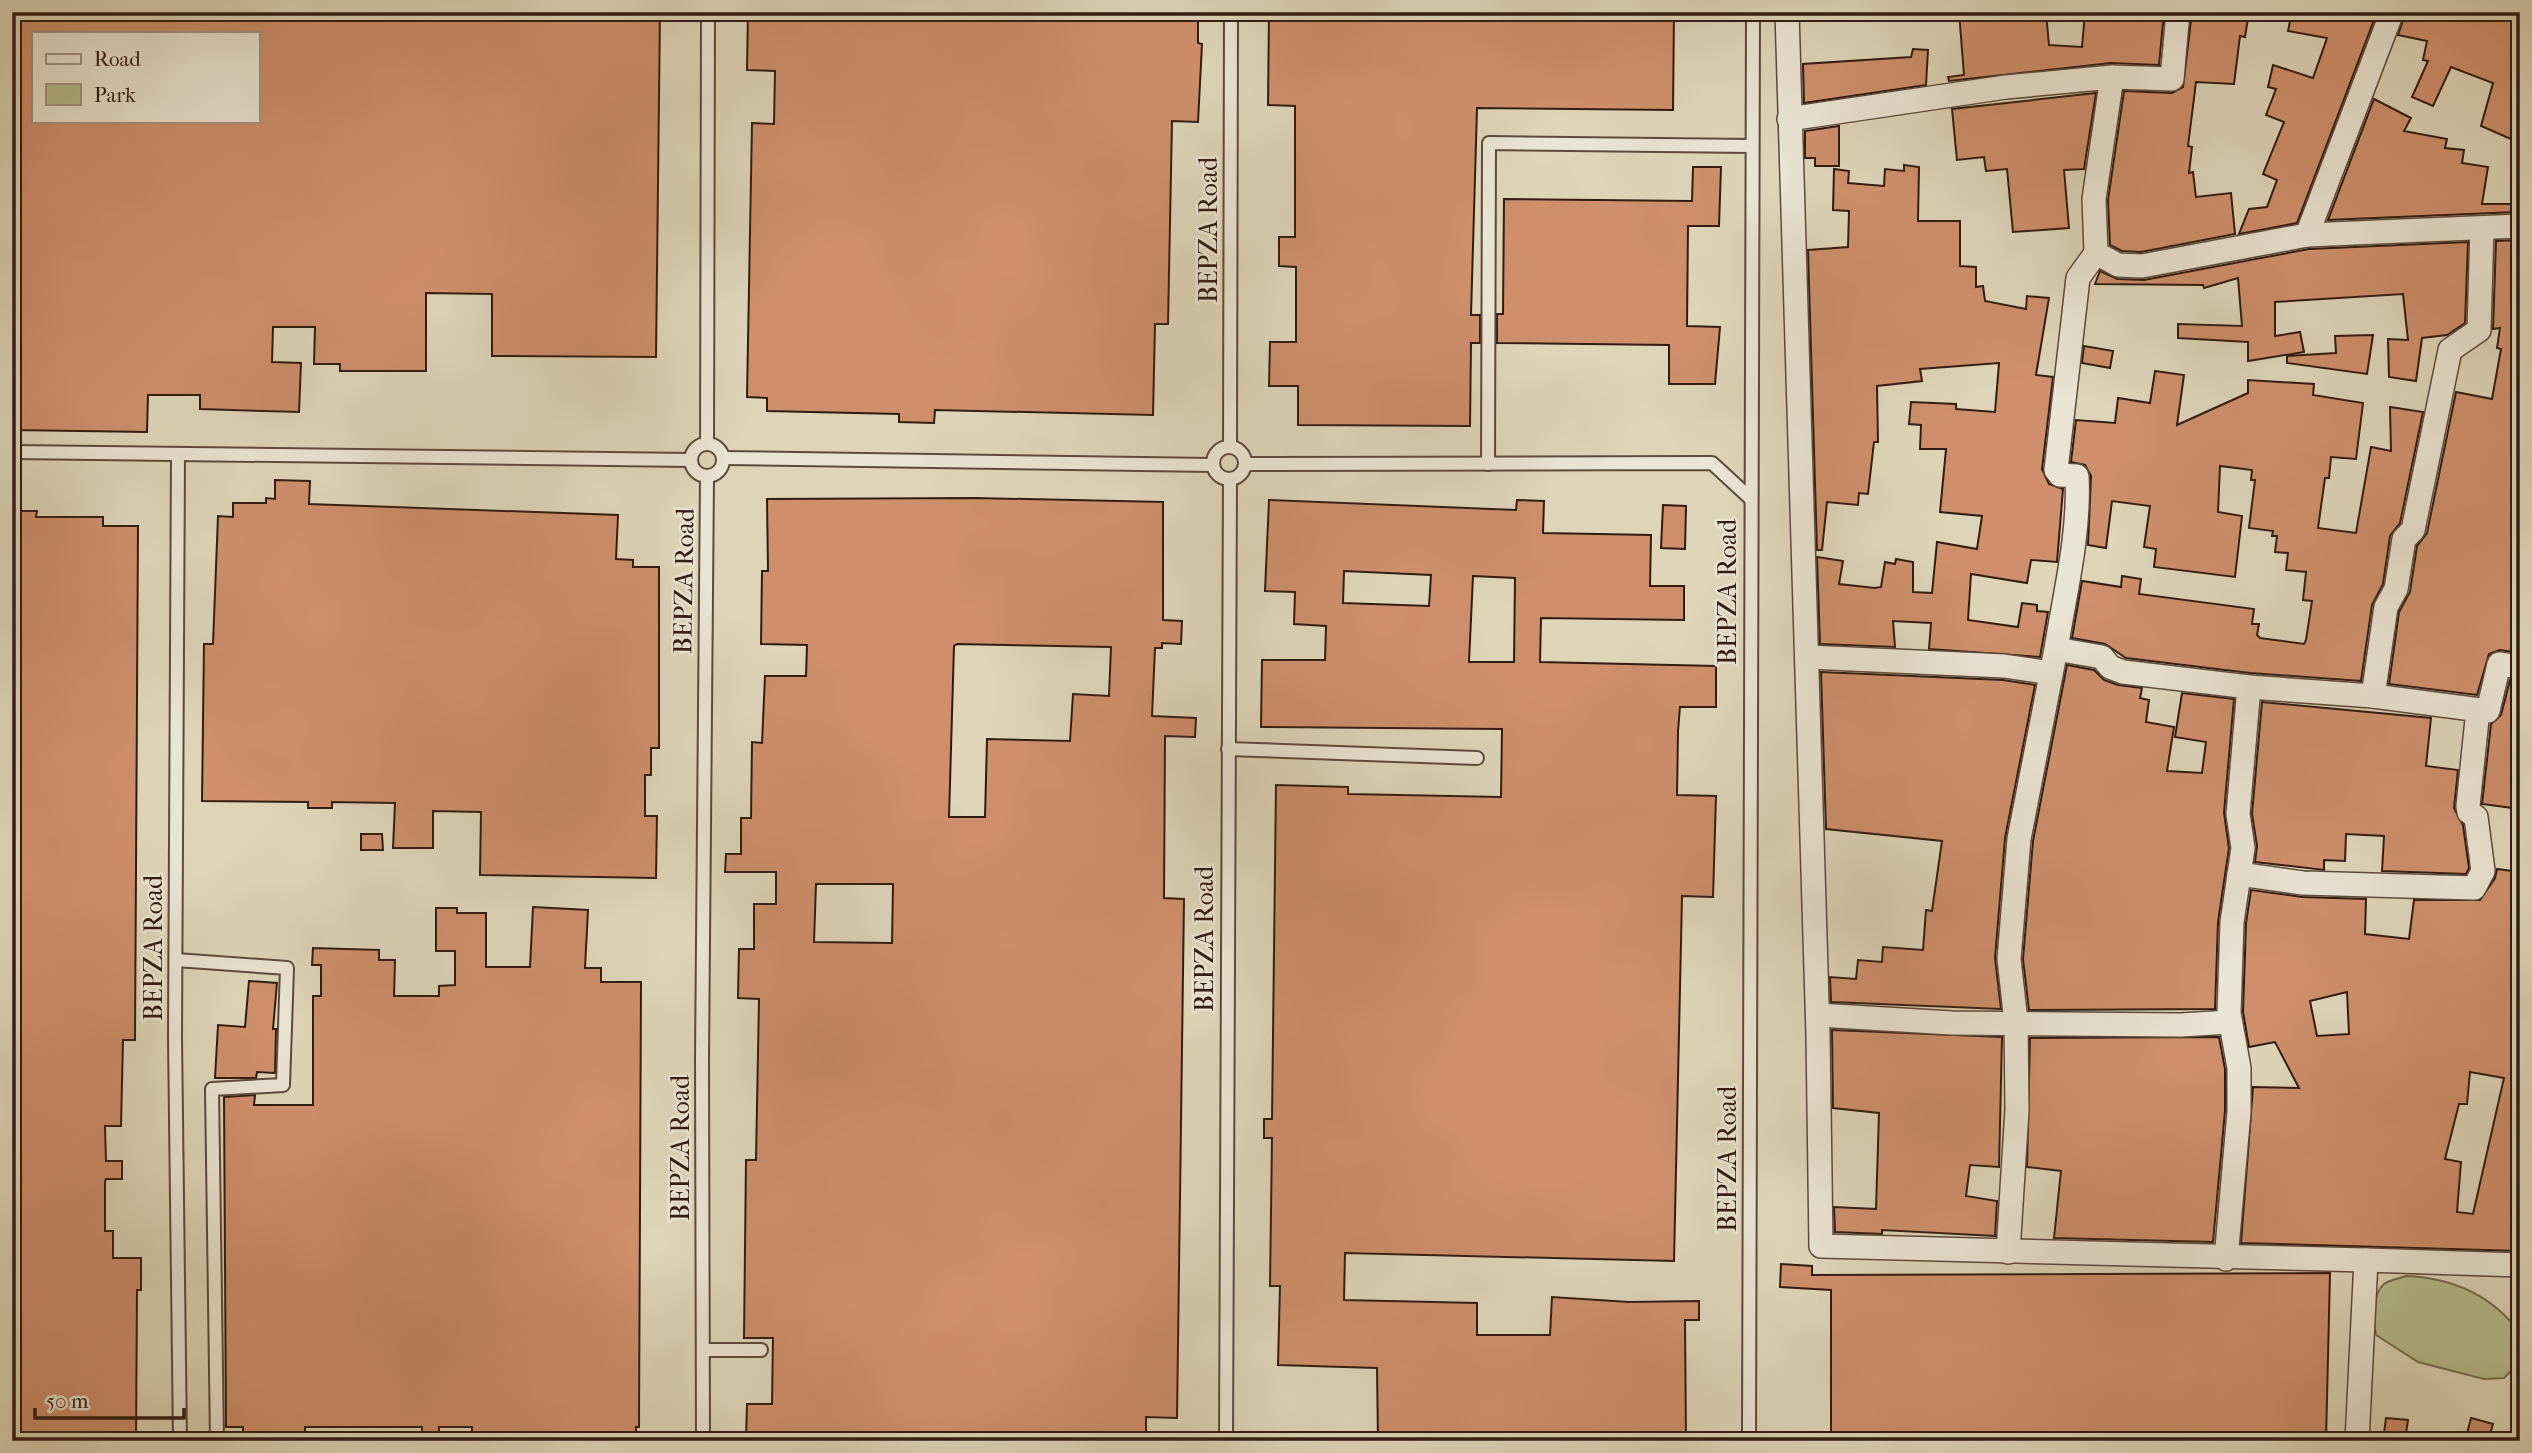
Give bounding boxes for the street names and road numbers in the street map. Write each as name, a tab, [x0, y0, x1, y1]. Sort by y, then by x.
street label: BEPZA Road	[1193, 156, 1224, 303]
street label: BEPZA Road	[667, 507, 701, 654]
street label: BEPZA Road	[1712, 518, 1743, 665]
street label: BEPZA Road	[1189, 865, 1220, 1012]
street label: BEPZA Road	[138, 874, 169, 1021]
street label: BEPZA Road	[665, 1074, 696, 1221]
street label: BEPZA Road	[1712, 1085, 1743, 1232]

